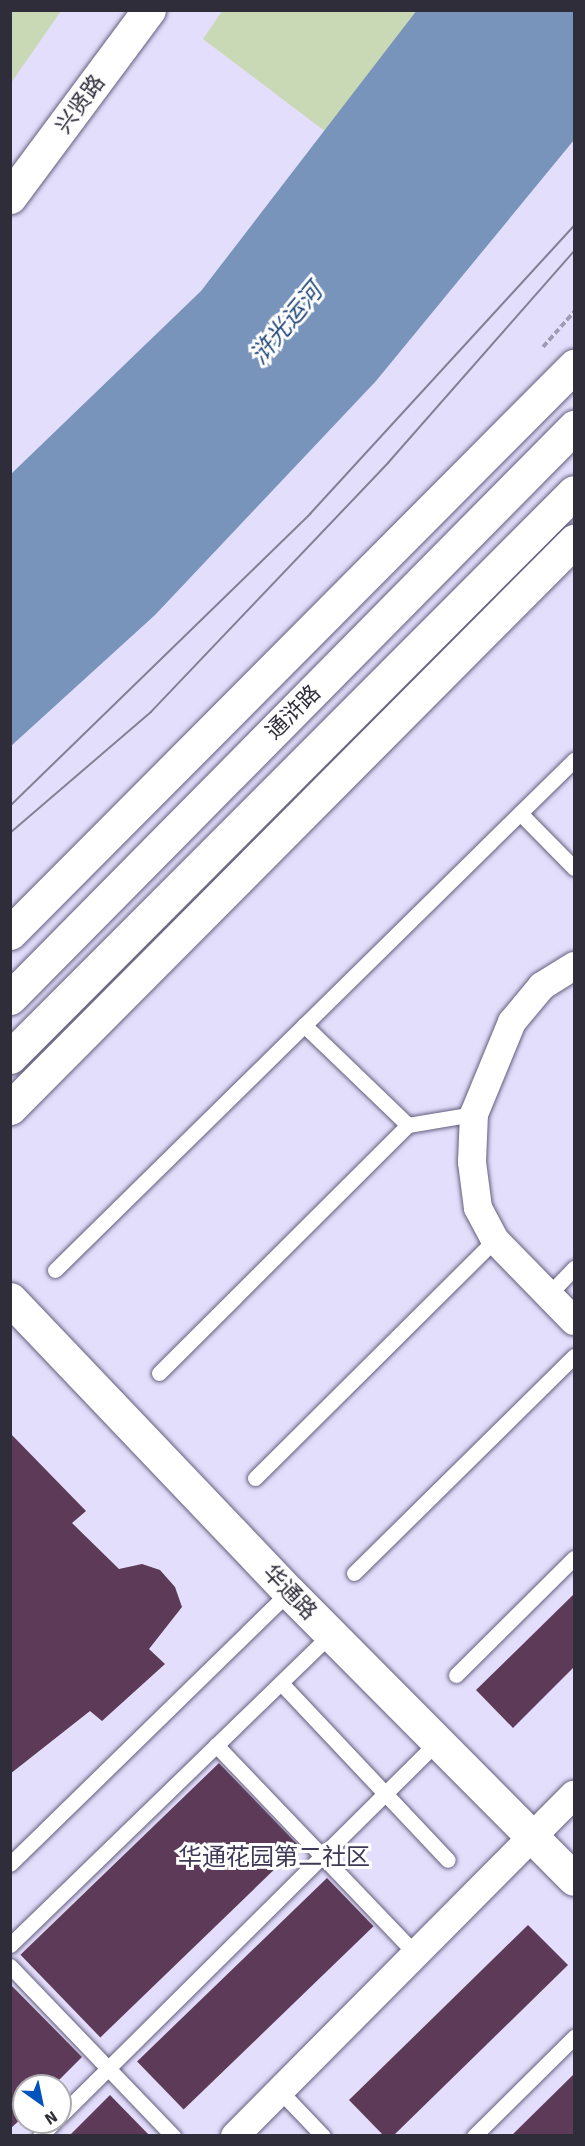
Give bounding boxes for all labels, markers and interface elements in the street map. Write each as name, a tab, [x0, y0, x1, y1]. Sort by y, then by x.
street label: 兴贤路	[50, 70, 110, 138]
water label: 浒光运河	[245, 278, 329, 370]
street label: 通浒路	[260, 679, 326, 745]
street label: 华通路	[258, 1559, 322, 1625]
district label: 华通花园第二社区	[178, 1844, 370, 1872]
north arrow	[12, 2074, 72, 2134]
text: N	[41, 2106, 61, 2129]

